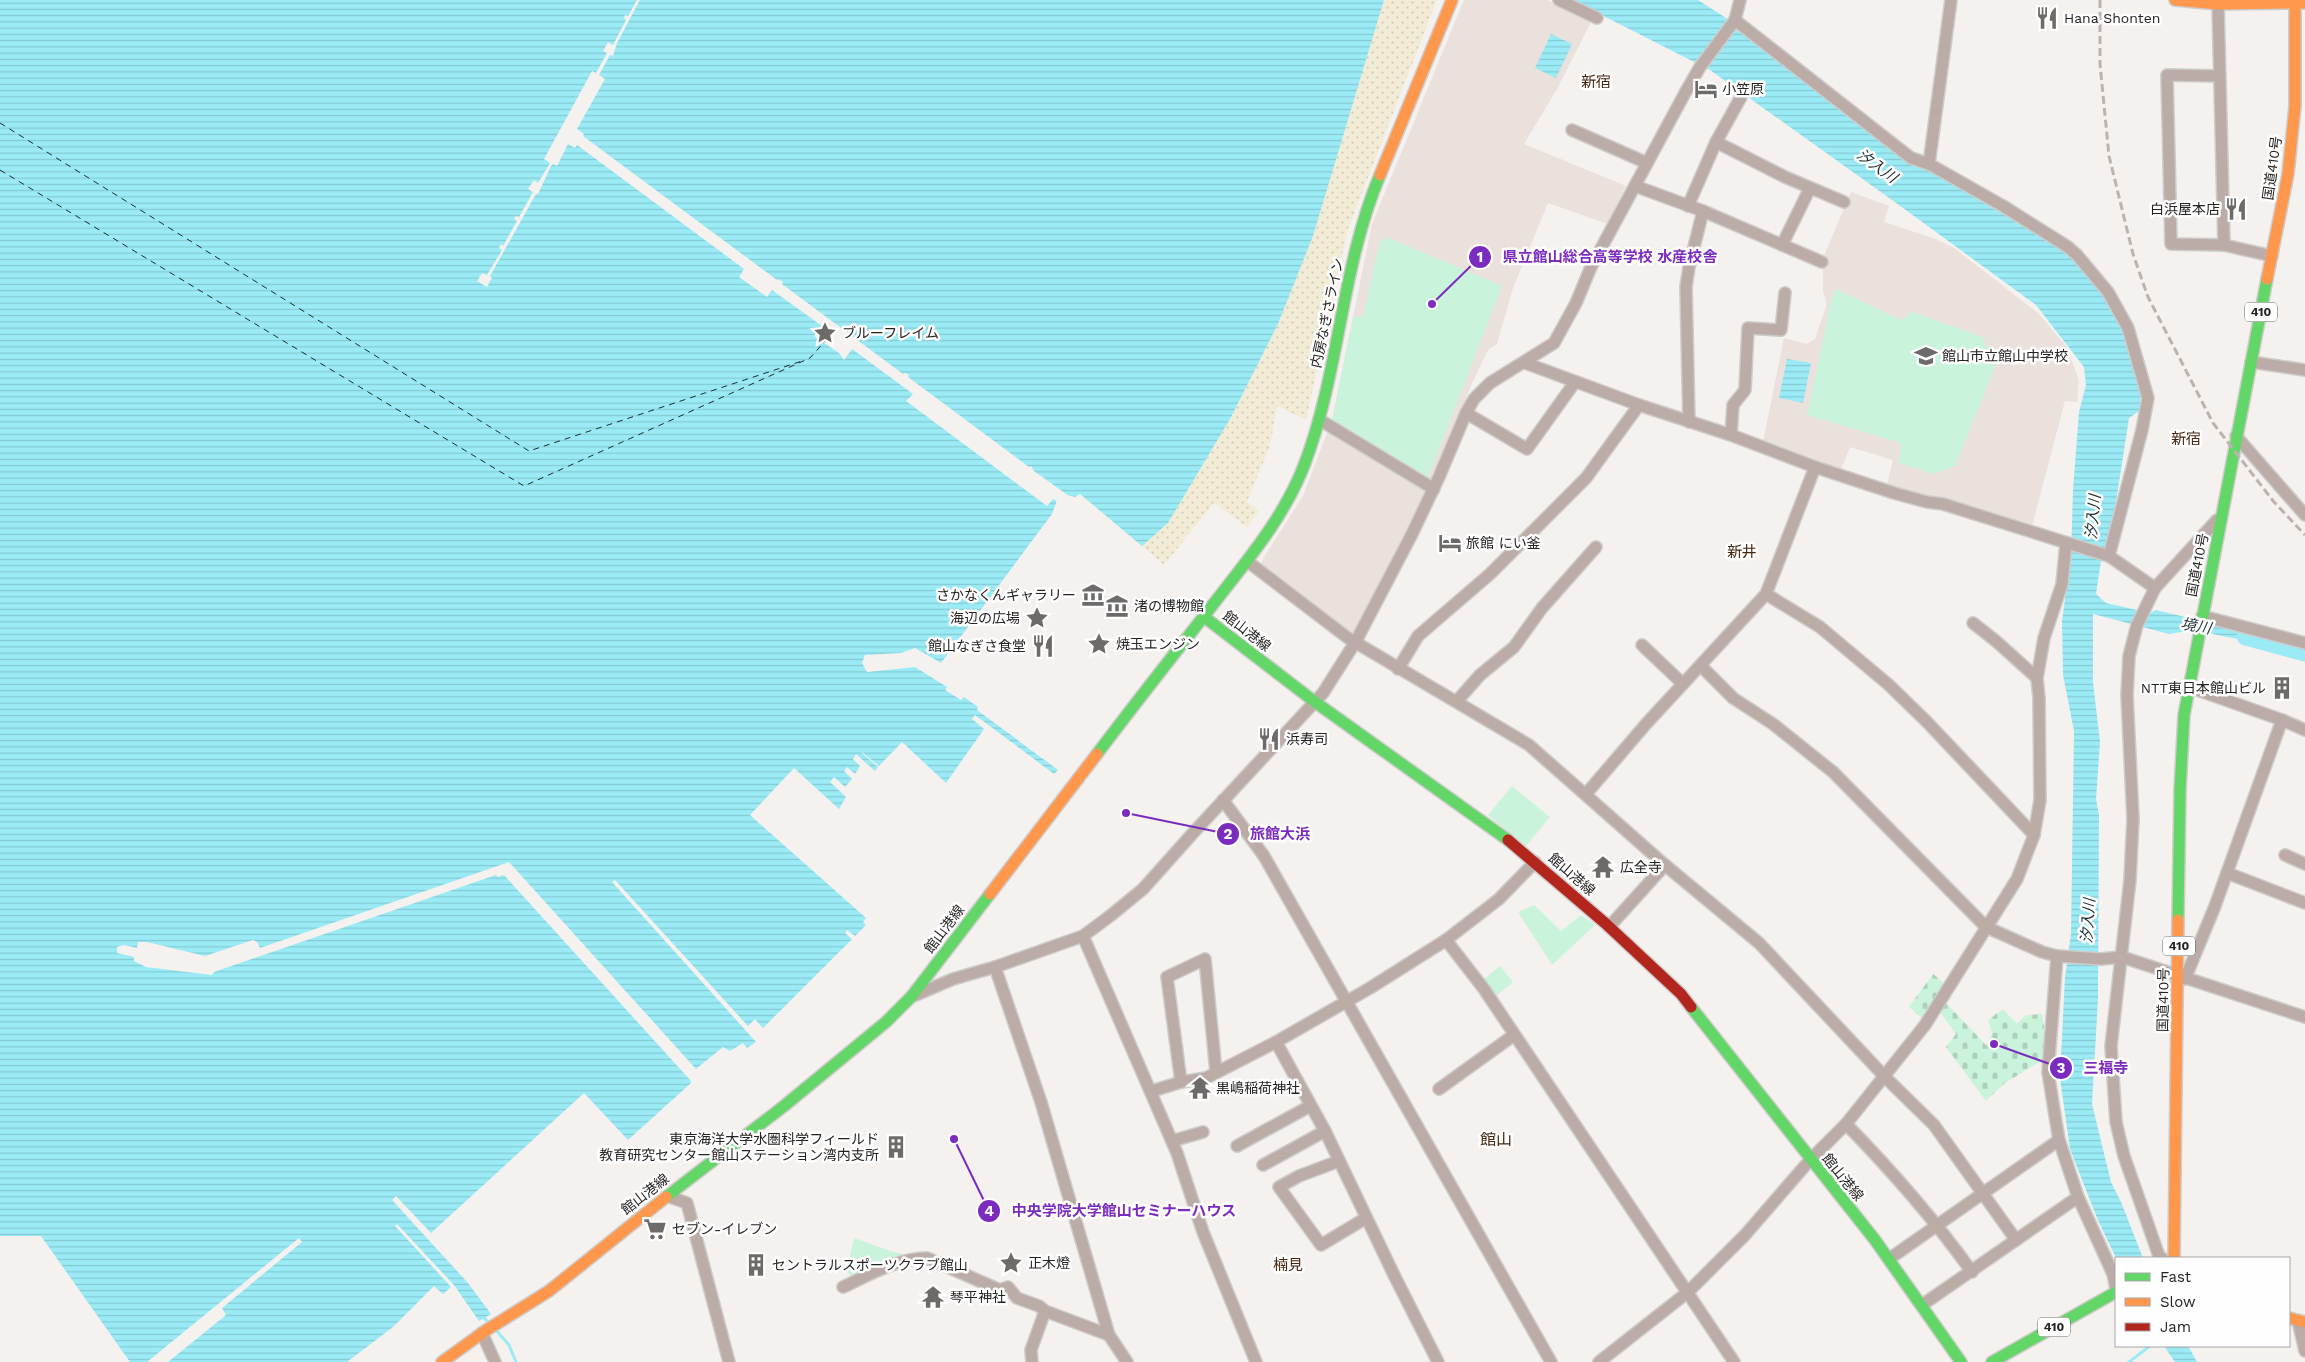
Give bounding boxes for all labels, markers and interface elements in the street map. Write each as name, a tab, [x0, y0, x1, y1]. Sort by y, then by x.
restaurant icon: Hana Shonten	[2034, 5, 2060, 31]
place label: Hana Shonten	[2064, 10, 2160, 26]
district label: 新宿	[1581, 73, 1611, 91]
hotel icon: 小笠原	[1693, 76, 1719, 102]
place label: 小笠原	[1722, 81, 1764, 97]
street label: 国道410号	[2260, 135, 2284, 201]
water label: 汐入川	[1854, 145, 1902, 188]
restaurant icon: 白浜屋本店	[2223, 196, 2249, 222]
place label: 白浜屋本店	[2150, 201, 2220, 217]
callout: 県立館山総合高等学校 水産校舎	[1468, 242, 1727, 272]
text: 1	[1477, 248, 1483, 266]
text: 県立館山総合高等学校 水産校舎	[1503, 248, 1718, 266]
street label: 内房なぎさライン	[1308, 257, 1346, 369]
road number: 410	[2245, 302, 2277, 322]
place icon: ブルーフレイム	[812, 320, 838, 346]
place label: ブルーフレイム	[842, 325, 939, 341]
school or university icon: 館山市立館山中学校	[1913, 343, 1939, 369]
place label: 館山市立館山中学校	[1942, 348, 2068, 364]
district label: 新宿	[2171, 430, 2201, 448]
water label: 汐入川	[2082, 492, 2104, 540]
hotel icon: 旅館 にい釜	[1437, 530, 1463, 556]
street label: 国道410号	[2183, 532, 2211, 598]
place label: 旅館 にい釜	[1466, 535, 1541, 551]
district label: 新井	[1727, 543, 1757, 561]
museum icon: さかなくんギャラリー	[1080, 582, 1106, 608]
place label: さかなくんギャラリー	[936, 587, 1076, 603]
museum icon: 渚の博物館	[1104, 593, 1130, 619]
place label: 渚の博物館	[1134, 598, 1204, 614]
place icon: 海辺の広場	[1024, 605, 1050, 631]
street label: 館山港線	[1220, 607, 1274, 655]
place label: 海辺の広場	[950, 610, 1020, 626]
water label: 境川	[2180, 615, 2214, 638]
place icon: 焼玉エンジン	[1086, 631, 1112, 657]
restaurant icon: 館山なぎさ食堂	[1030, 633, 1056, 659]
place label: 焼玉エンジン	[1116, 636, 1200, 652]
place label: 館山なぎさ食堂	[928, 638, 1026, 654]
building icon: NTT東日本館山ビル	[2269, 675, 2295, 701]
place label: NTT東日本館山ビル	[2141, 680, 2266, 696]
restaurant icon: 浜寿司	[1256, 726, 1282, 752]
place label: 浜寿司	[1286, 731, 1328, 747]
callout: 旅館大浜	[1215, 819, 1320, 849]
text: 2	[1224, 825, 1233, 843]
text: 旅館大浜	[1250, 825, 1311, 843]
street label: 館山港線	[1546, 850, 1598, 898]
temple icon: 広全寺	[1590, 854, 1616, 880]
place label: 広全寺	[1620, 859, 1662, 875]
water label: 汐入川	[2077, 896, 2099, 944]
street label: 館山港線	[921, 902, 967, 956]
road number: 410	[2163, 936, 2195, 956]
street label: 国道410号	[2154, 968, 2172, 1032]
callout: 三福寺	[2049, 1053, 2139, 1083]
text: 3	[2057, 1059, 2066, 1077]
text: 三福寺	[2083, 1059, 2129, 1077]
temple icon: 黒嶋稲荷神社	[1187, 1075, 1213, 1101]
place label: 黒嶋稲荷神社	[1216, 1080, 1300, 1096]
district label: 館山	[1480, 1130, 1512, 1149]
place label: 東京海洋大学水圏科学フィールド 教育研究センター館山ステーション湾内支所	[599, 1131, 879, 1163]
building icon: 東京海洋大学水圏科学フィールド 教育研究センター館山ステーション湾内支所	[883, 1134, 909, 1160]
street label: 館山港線	[1819, 1150, 1867, 1204]
street label: 館山港線	[618, 1170, 672, 1218]
callout: 中央学院大学館山セミナーハウス	[977, 1196, 1247, 1226]
text: 4	[984, 1202, 994, 1220]
text: 中央学院大学館山セミナーハウス	[1012, 1202, 1236, 1220]
supermarket icon: セブン-イレブン	[642, 1216, 668, 1242]
place label: セブン-イレブン	[672, 1221, 777, 1237]
place icon: 正木燈	[998, 1250, 1024, 1276]
building icon: セントラルスポーツクラブ館山	[743, 1252, 769, 1278]
place label: 正木燈	[1028, 1255, 1070, 1271]
district label: 楠見	[1273, 1256, 1303, 1274]
place label: セントラルスポーツクラブ館山	[772, 1257, 968, 1273]
legend	[2115, 1257, 2290, 1347]
text: Fast	[2160, 1268, 2192, 1286]
temple icon: 琴平神社	[920, 1284, 946, 1310]
place label: 琴平神社	[950, 1289, 1006, 1305]
text: Slow	[2160, 1293, 2196, 1311]
road number: 410	[2038, 1318, 2070, 1336]
text: Jam	[2160, 1318, 2191, 1336]

